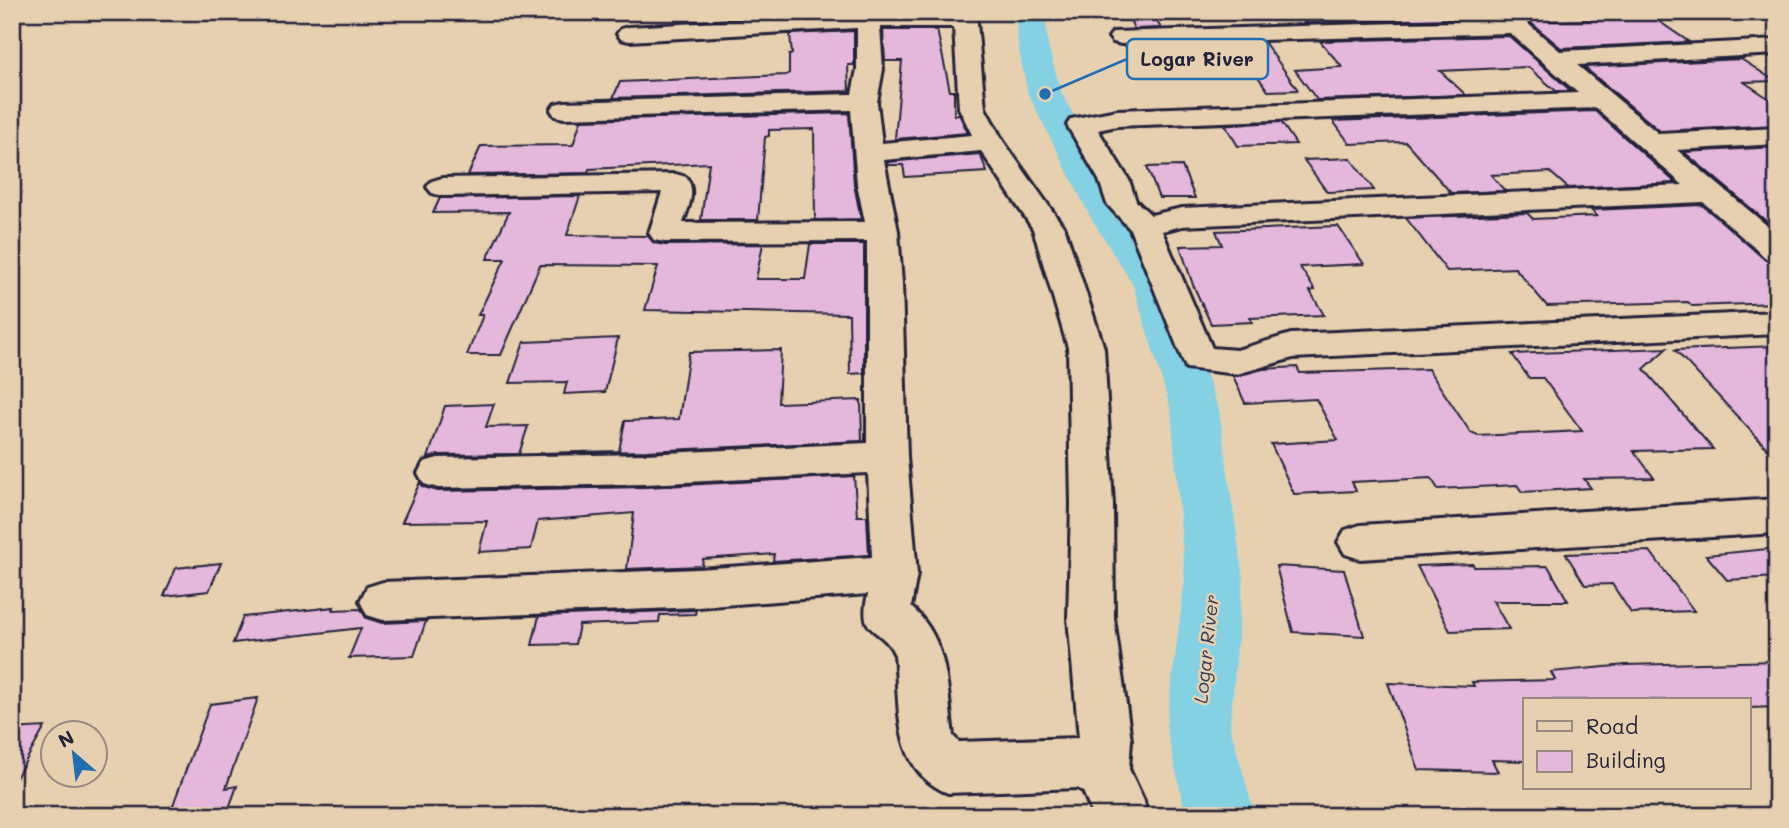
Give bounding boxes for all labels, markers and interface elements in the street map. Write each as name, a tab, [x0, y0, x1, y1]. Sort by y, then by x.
callout: Logar River	[1127, 39, 1268, 79]
text: Logar River	[1140, 46, 1254, 71]
water label: Logar River	[1187, 593, 1224, 705]
legend	[1523, 698, 1750, 790]
text: Road	[1586, 712, 1638, 739]
north arrow	[38, 720, 108, 790]
text: N	[54, 724, 78, 753]
text: Building	[1586, 746, 1666, 773]

